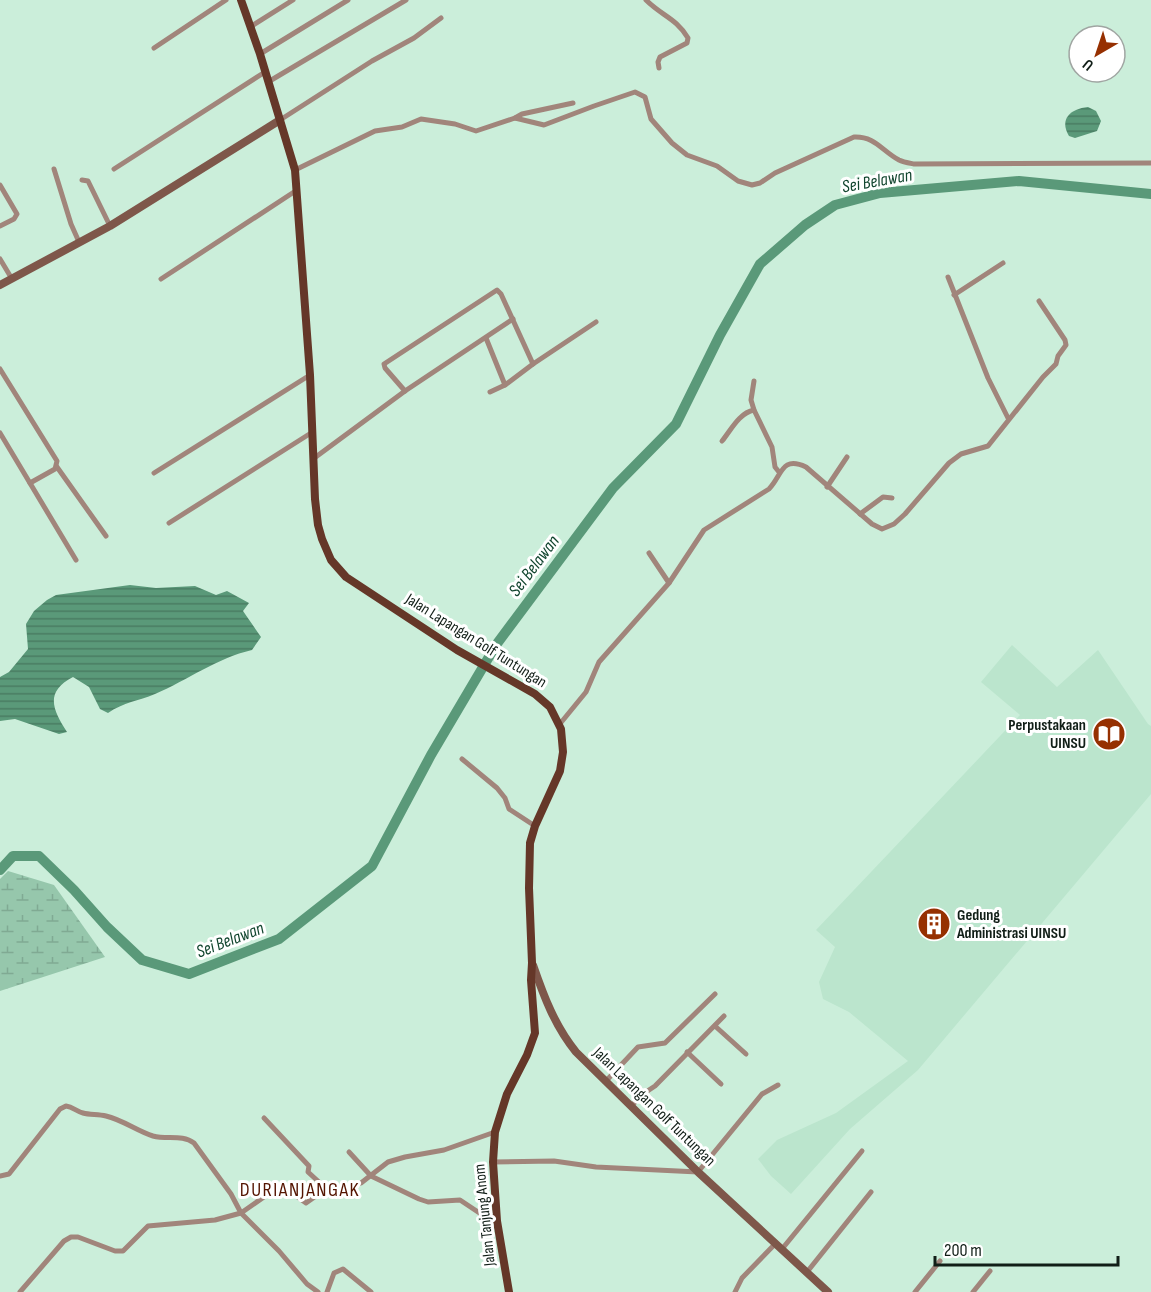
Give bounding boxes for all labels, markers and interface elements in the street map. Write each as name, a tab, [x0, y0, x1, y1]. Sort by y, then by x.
north arrow	[1067, 24, 1127, 84]
text: U	[1079, 54, 1098, 74]
water label: Sei Belawan	[840, 164, 914, 197]
water label: Sei Belawan	[504, 531, 564, 601]
street label: Jalan Lapangan Golf Tuntungan	[401, 589, 550, 692]
place label: Perpustakaan UINSU	[1008, 716, 1086, 753]
library icon: Perpustakaan UINSU	[1091, 716, 1127, 752]
building icon: Gedung Administrasi UINSU	[916, 906, 952, 942]
place label: Gedung Administrasi UINSU	[956, 906, 1066, 943]
water label: Sei Belawan	[193, 917, 267, 963]
street label: Jalan Lapangan Golf Tuntungan	[588, 1043, 719, 1170]
street label: Jalan Tanjung Anom	[470, 1163, 500, 1268]
district label: DURIANJANGAK	[240, 1178, 360, 1202]
scale bar	[935, 1229, 1118, 1267]
text: 200 m	[944, 1240, 982, 1261]

